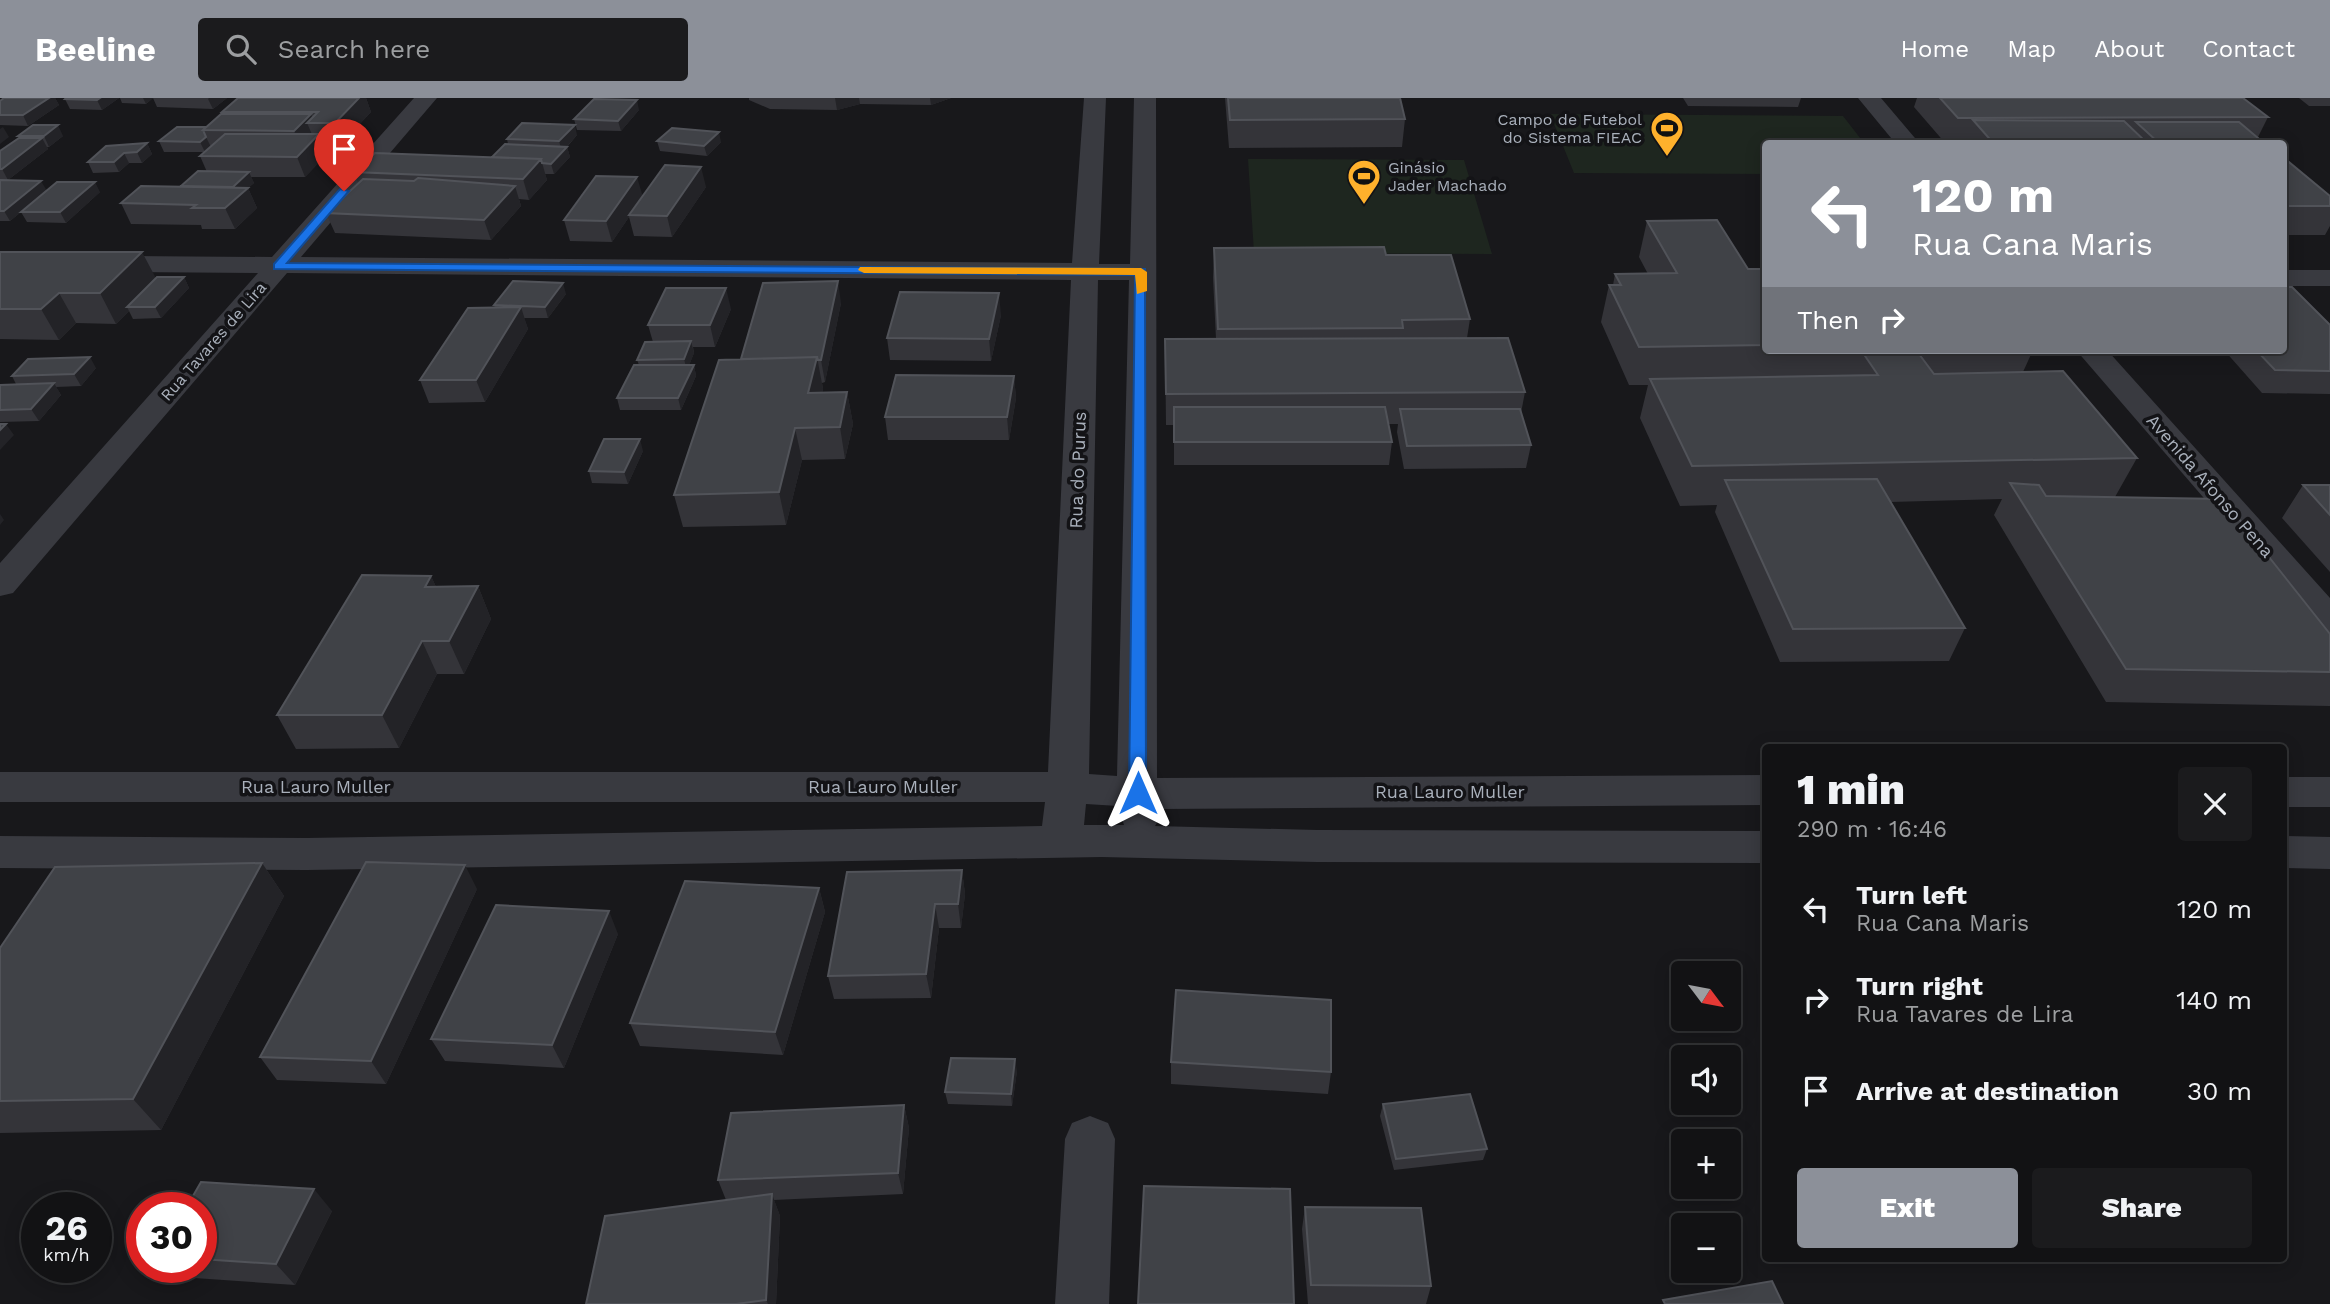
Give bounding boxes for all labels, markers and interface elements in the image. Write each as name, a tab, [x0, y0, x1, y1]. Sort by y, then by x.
search box	[198, 18, 688, 81]
text: Beeline	[35, 30, 156, 69]
icon: search	[222, 30, 260, 68]
text: Search here	[278, 34, 430, 64]
text: Home	[1901, 35, 1969, 63]
text: Map	[2007, 35, 2056, 63]
text: About	[2094, 35, 2164, 63]
text: Contact	[2202, 35, 2295, 63]
sports icon: Campo de Futebol do Sistema FIEAC	[1648, 109, 1686, 158]
place label: Campo de Futebol do Sistema FIEAC	[1497, 110, 1642, 147]
pin	[314, 119, 374, 191]
icon: arrive	[325, 130, 363, 168]
sports icon: Ginásio Jader Machado	[1345, 157, 1383, 206]
place label: Ginásio Jader Machado	[1388, 158, 1507, 195]
text: 120 m	[1912, 166, 2054, 224]
icon: left	[1797, 168, 1888, 259]
text: Rua Cana Maris	[1912, 225, 2153, 263]
street label: Rua Tavares de Lira	[157, 278, 270, 405]
icon: right	[1873, 301, 1911, 339]
text: Then	[1797, 305, 1859, 335]
street label: Avenida Afonso Pena	[2143, 410, 2278, 561]
street label: Rua do Purus	[1065, 411, 1090, 529]
position arrow	[1101, 756, 1175, 830]
text: 1 min	[1797, 765, 1905, 814]
button: close	[2178, 767, 2252, 841]
street label: Rua Lauro Muller	[241, 776, 391, 797]
street label: Rua Lauro Muller	[808, 776, 958, 797]
street label: Rua Lauro Muller	[1375, 781, 1525, 802]
text: 290 m · 16:46	[1797, 816, 1947, 843]
text: Turn left	[1856, 880, 1967, 910]
icon: left	[1797, 890, 1835, 928]
text: 120 m	[2177, 894, 2252, 924]
text: Rua Cana Maris	[1856, 910, 2029, 937]
north arrow	[1671, 961, 1741, 1031]
map controls	[1671, 961, 1741, 1283]
text: Turn right	[1856, 971, 1983, 1001]
icon: right	[1797, 981, 1835, 1019]
text: 140 m	[2176, 985, 2252, 1015]
text: Rua Tavares de Lira	[1856, 1001, 2074, 1028]
button: sound	[1671, 1045, 1741, 1115]
icon: arrive	[1797, 1072, 1835, 1110]
text: Arrive at destination	[1856, 1076, 2119, 1106]
text: 30 m	[2187, 1076, 2252, 1106]
button: +	[1671, 1129, 1741, 1199]
button: Exit	[1797, 1168, 2018, 1248]
button: Share	[2032, 1168, 2252, 1248]
speed limit sign: 30	[126, 1192, 217, 1283]
text: 26	[45, 1207, 88, 1249]
button: −	[1671, 1213, 1741, 1283]
text: km/h	[43, 1244, 90, 1265]

